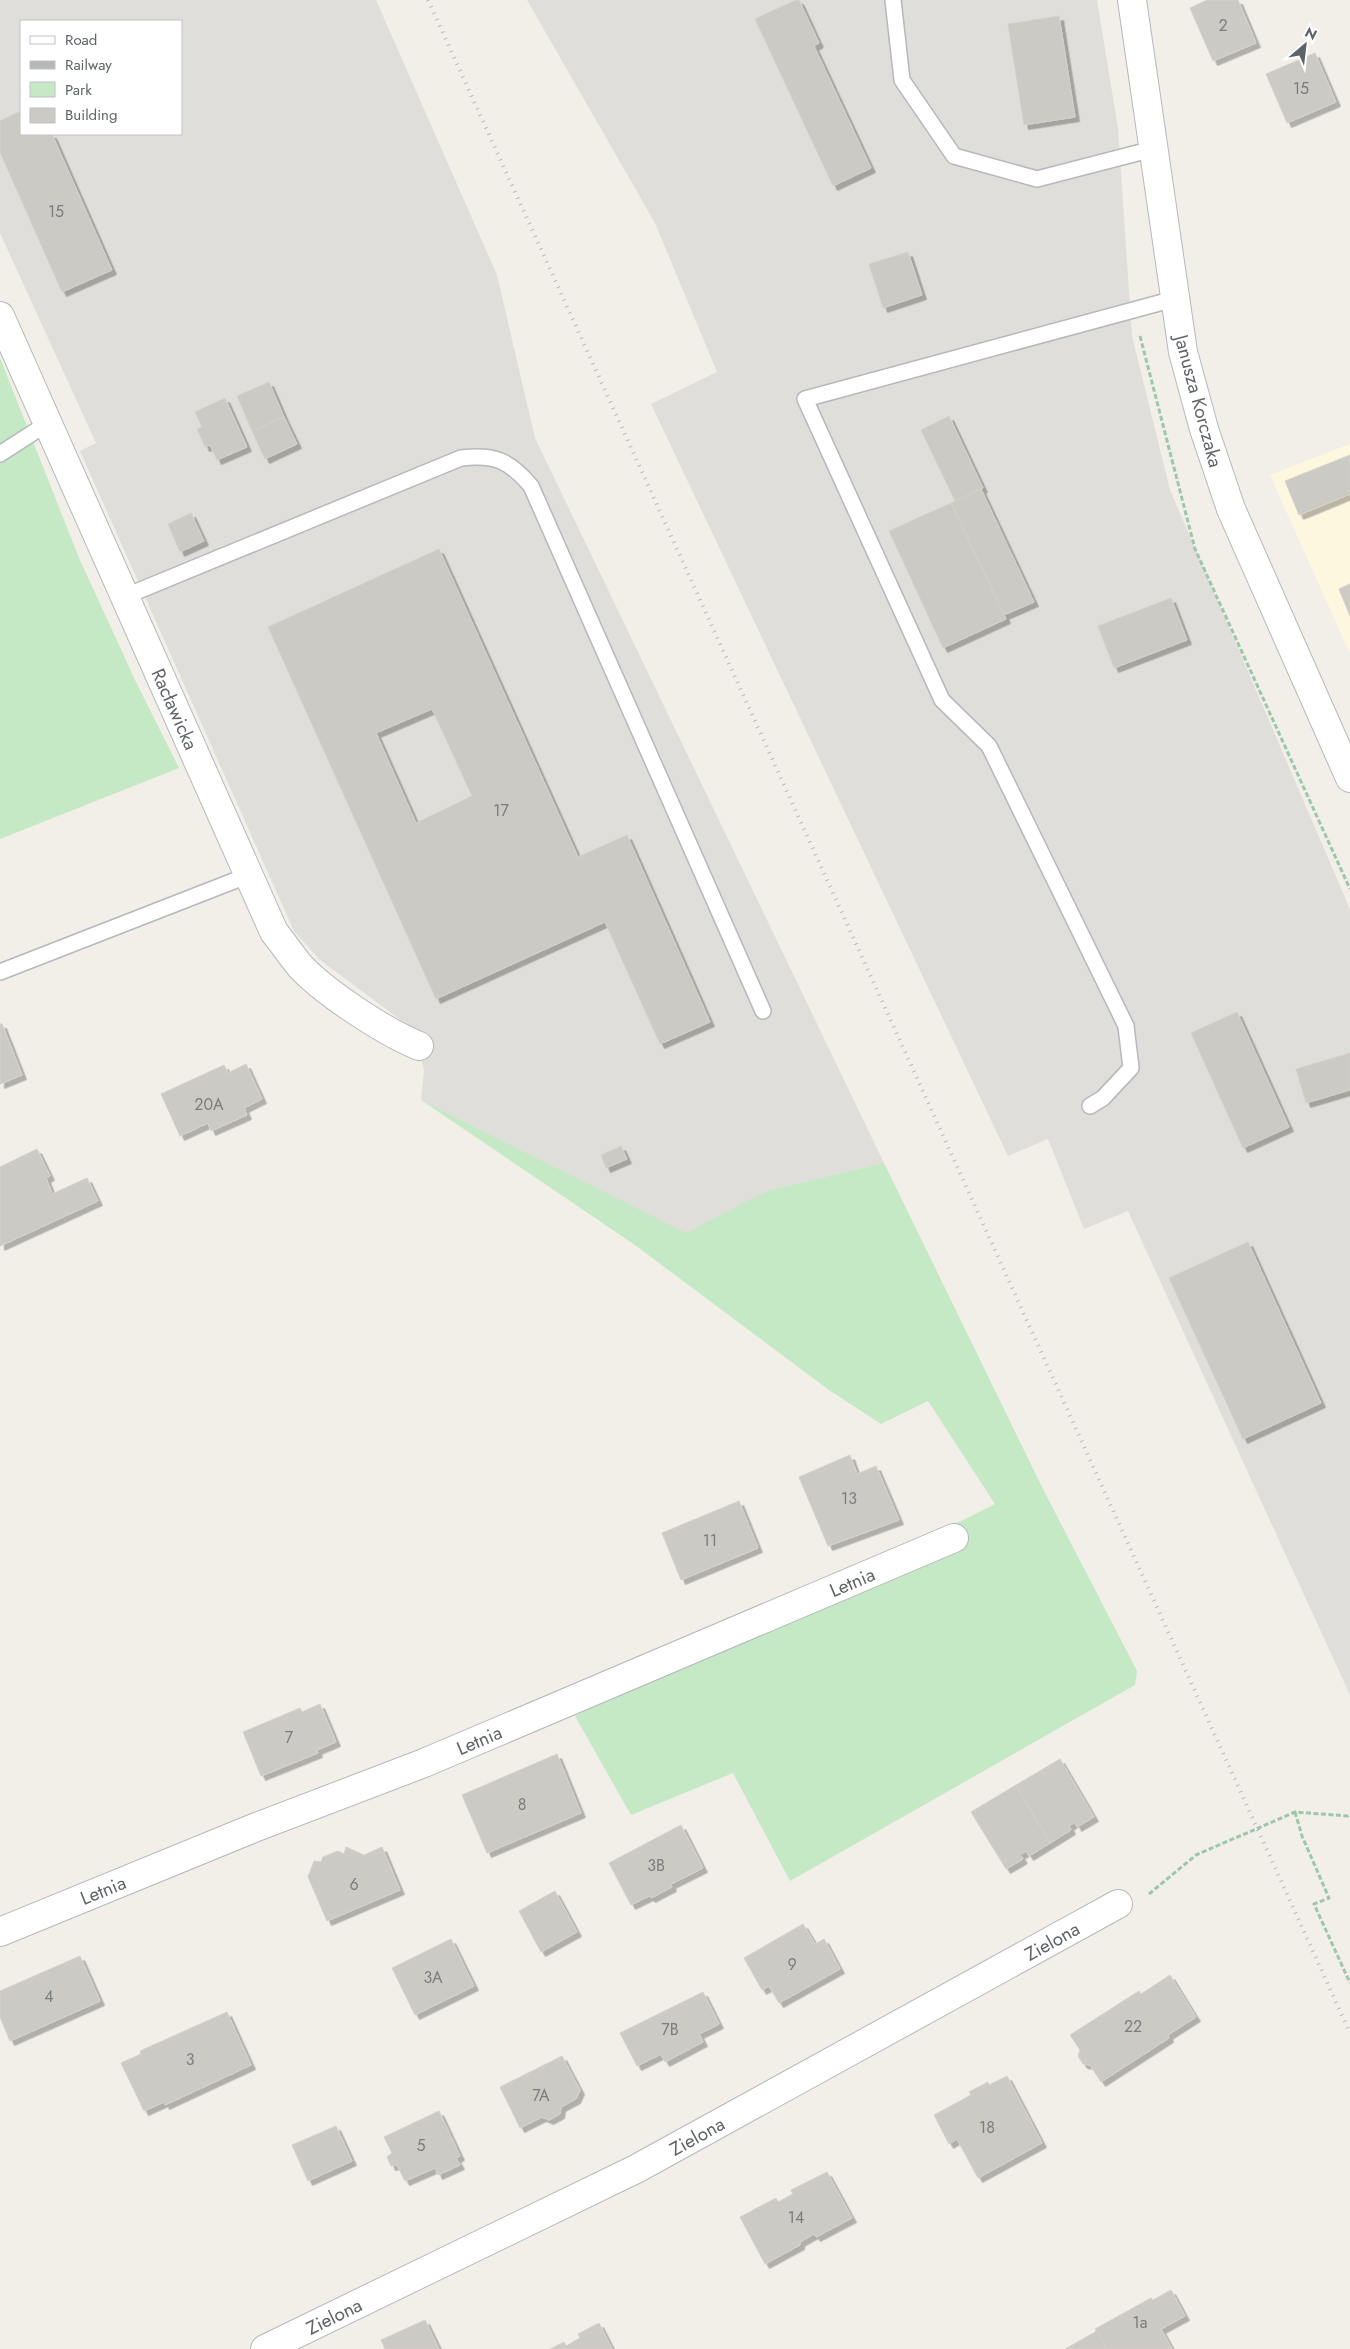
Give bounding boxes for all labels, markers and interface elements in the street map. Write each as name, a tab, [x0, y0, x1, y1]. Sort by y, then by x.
house number: 2	[1218, 14, 1228, 37]
legend	[20, 20, 182, 135]
north arrow	[1280, 20, 1330, 70]
text: N	[1301, 22, 1321, 45]
text: Road	[65, 29, 97, 51]
text: Railway	[65, 54, 112, 76]
house number: 15	[1293, 77, 1309, 100]
text: Park	[65, 79, 92, 101]
text: Building	[65, 104, 117, 126]
house number: 15	[48, 200, 64, 223]
street label: Janusza Korczaka	[1167, 329, 1229, 470]
street label: Racławicka	[145, 664, 205, 754]
house number: 17	[493, 799, 509, 822]
house number: 20A	[194, 1093, 224, 1116]
house number: 13	[841, 1487, 857, 1510]
house number: 11	[703, 1529, 717, 1552]
street label: Letnia	[825, 1561, 879, 1604]
street label: Letnia	[452, 1719, 506, 1762]
house number: 7	[285, 1726, 294, 1749]
house number: 8	[518, 1793, 526, 1816]
house number: 3B	[647, 1854, 665, 1877]
street label: Letnia	[76, 1869, 130, 1912]
house number: 6	[349, 1873, 359, 1896]
street label: Zielona	[1020, 1915, 1085, 1968]
house number: 9	[787, 1953, 797, 1976]
house number: 3A	[423, 1966, 443, 1989]
house number: 4	[44, 1985, 54, 2008]
house number: 22	[1124, 2015, 1142, 2038]
house number: 7B	[661, 2018, 679, 2041]
house number: 3	[186, 2048, 195, 2071]
house number: 7A	[532, 2084, 550, 2107]
street label: Zielona	[665, 2110, 730, 2163]
house number: 18	[979, 2116, 995, 2139]
house number: 5	[416, 2134, 426, 2157]
house number: 14	[788, 2206, 804, 2229]
street label: Zielona	[302, 2291, 367, 2342]
house number: 1a	[1133, 2311, 1147, 2334]

